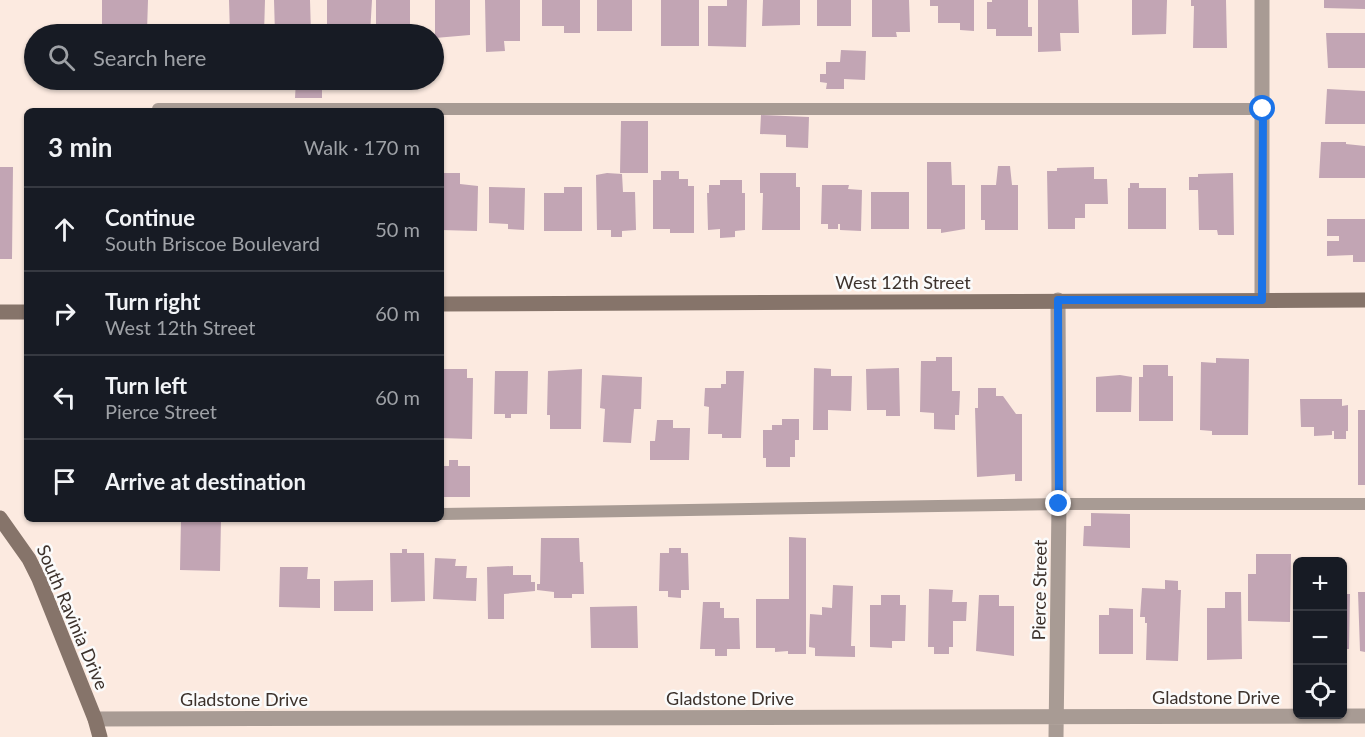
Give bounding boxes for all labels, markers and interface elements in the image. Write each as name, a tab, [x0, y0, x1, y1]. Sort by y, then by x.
search box	[24, 24, 444, 90]
icon: search	[45, 41, 78, 74]
text: Search here	[93, 44, 206, 71]
route start	[1249, 95, 1275, 121]
text: 3 min	[48, 131, 112, 163]
text: Walk · 170 m	[304, 135, 420, 159]
text: Continue	[105, 204, 195, 231]
icon: ahead	[48, 213, 81, 246]
text: 50 m	[375, 217, 420, 241]
text: South Briscoe Boulevard	[105, 231, 320, 255]
street label: West 12th Street	[835, 271, 971, 293]
text: Turn right	[105, 288, 200, 315]
icon: right	[48, 297, 81, 330]
text: 60 m	[375, 301, 420, 325]
text: West 12th Street	[105, 315, 255, 339]
text: Turn left	[105, 372, 187, 399]
icon: left	[48, 381, 81, 414]
text: 60 m	[375, 385, 420, 409]
text: Pierce Street	[105, 399, 217, 423]
icon: arrive	[48, 465, 81, 498]
text: Arrive at destination	[105, 468, 306, 495]
route end	[1045, 490, 1071, 516]
street label: Pierce Street	[1027, 539, 1051, 641]
street label: South Ravinia Drive	[33, 541, 113, 693]
map controls	[1293, 557, 1347, 719]
button: +	[1293, 557, 1347, 611]
button: −	[1293, 611, 1347, 665]
button: locate	[1293, 665, 1347, 719]
street label: Gladstone Drive	[1152, 686, 1280, 708]
street label: Gladstone Drive	[666, 687, 794, 709]
street label: Gladstone Drive	[180, 688, 308, 710]

